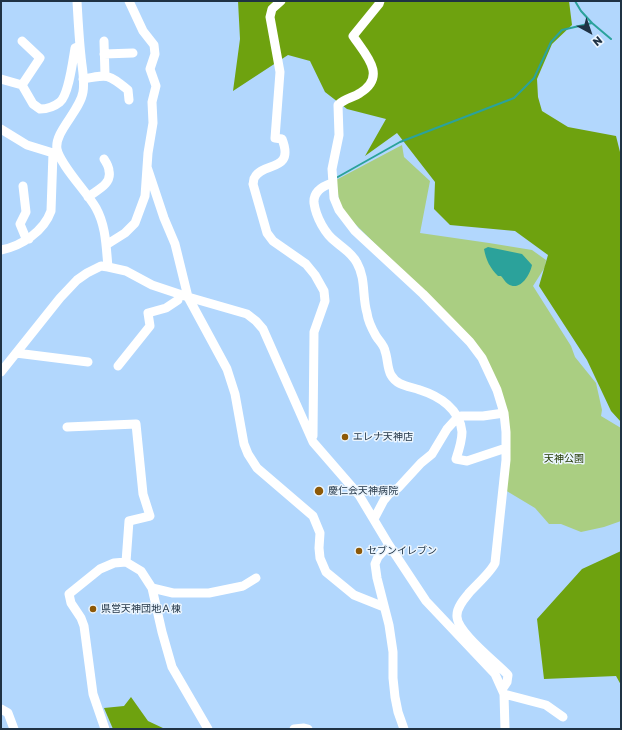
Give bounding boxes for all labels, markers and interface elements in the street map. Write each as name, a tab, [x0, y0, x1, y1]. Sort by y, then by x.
north arrow	[570, 12, 610, 52]
text: N	[591, 34, 605, 49]
place label: エレナ天神店	[353, 431, 413, 443]
marker: エレナ天神店	[340, 432, 350, 442]
park label: 天神公園	[544, 453, 584, 465]
marker: 慶仁会天神病院	[313, 485, 325, 497]
place label: 慶仁会天神病院	[328, 485, 398, 497]
place label: セブンイレブン	[367, 545, 437, 557]
marker: セブンイレブン	[354, 546, 364, 556]
place label: 県営天神団地Ａ棟	[101, 603, 181, 615]
marker: 県営天神団地Ａ棟	[88, 604, 98, 614]

